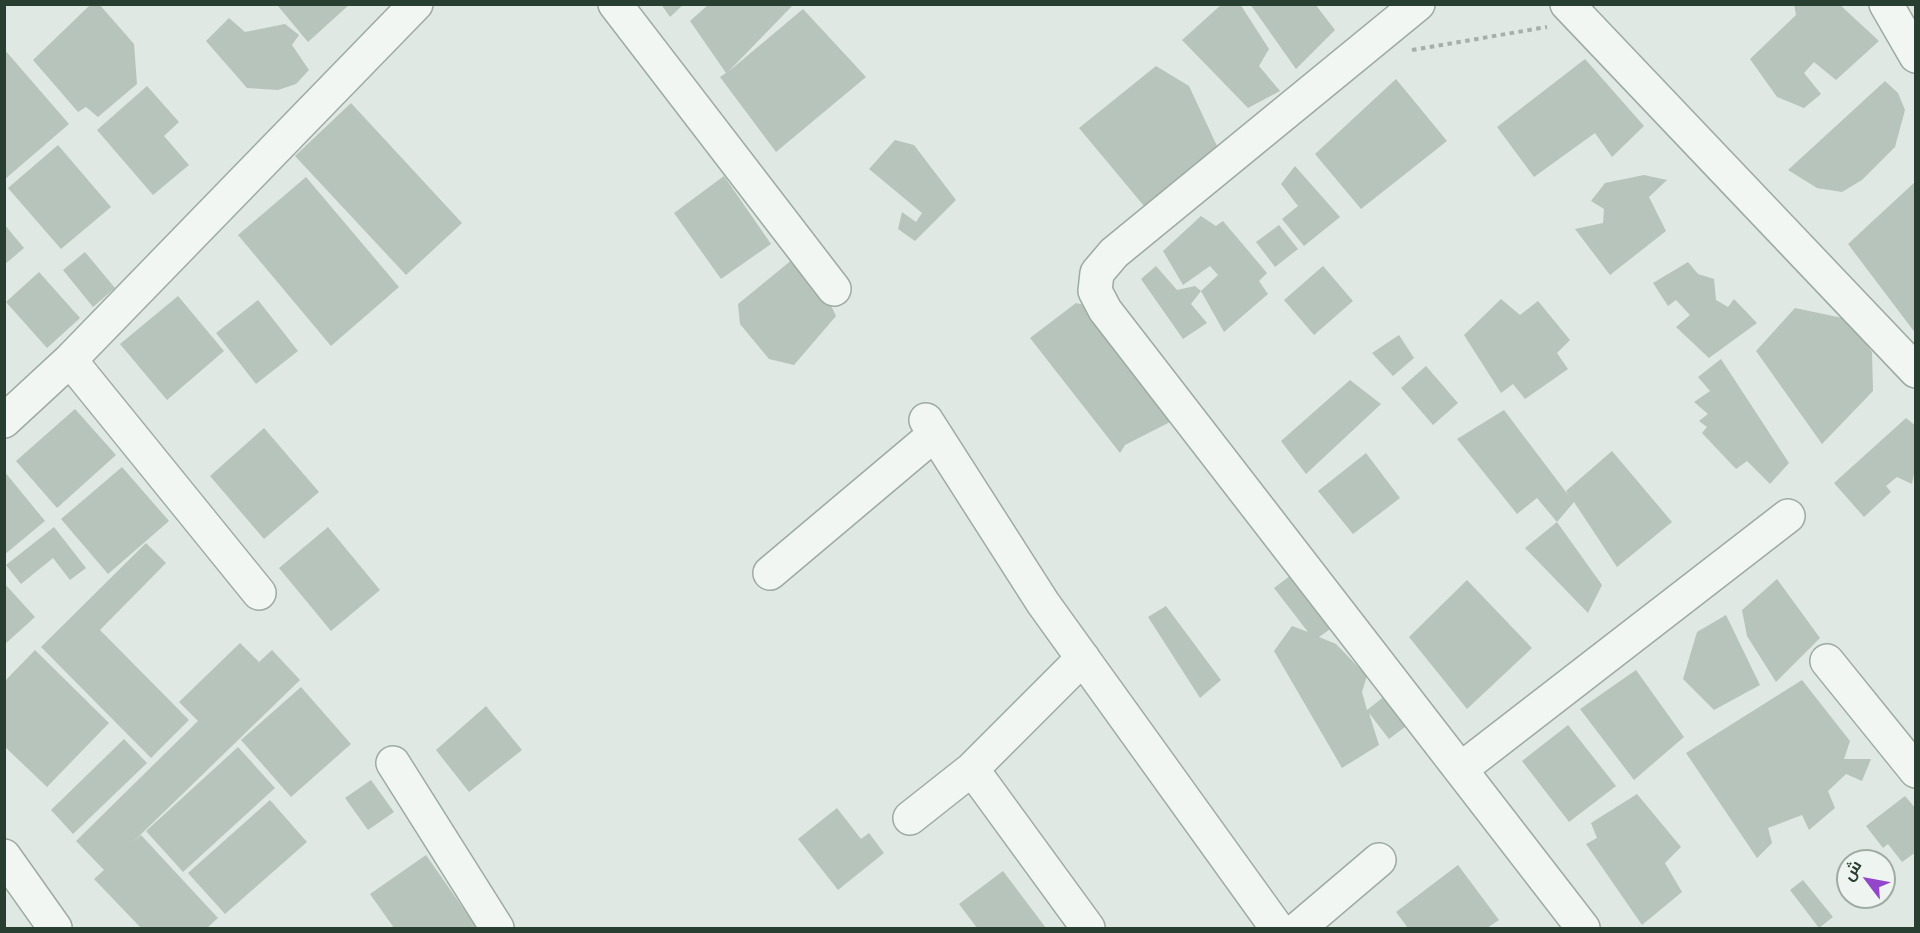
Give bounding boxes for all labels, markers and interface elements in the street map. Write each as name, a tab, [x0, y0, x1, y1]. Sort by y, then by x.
north arrow	[1836, 849, 1896, 909]
text: ش	[1839, 857, 1866, 884]

